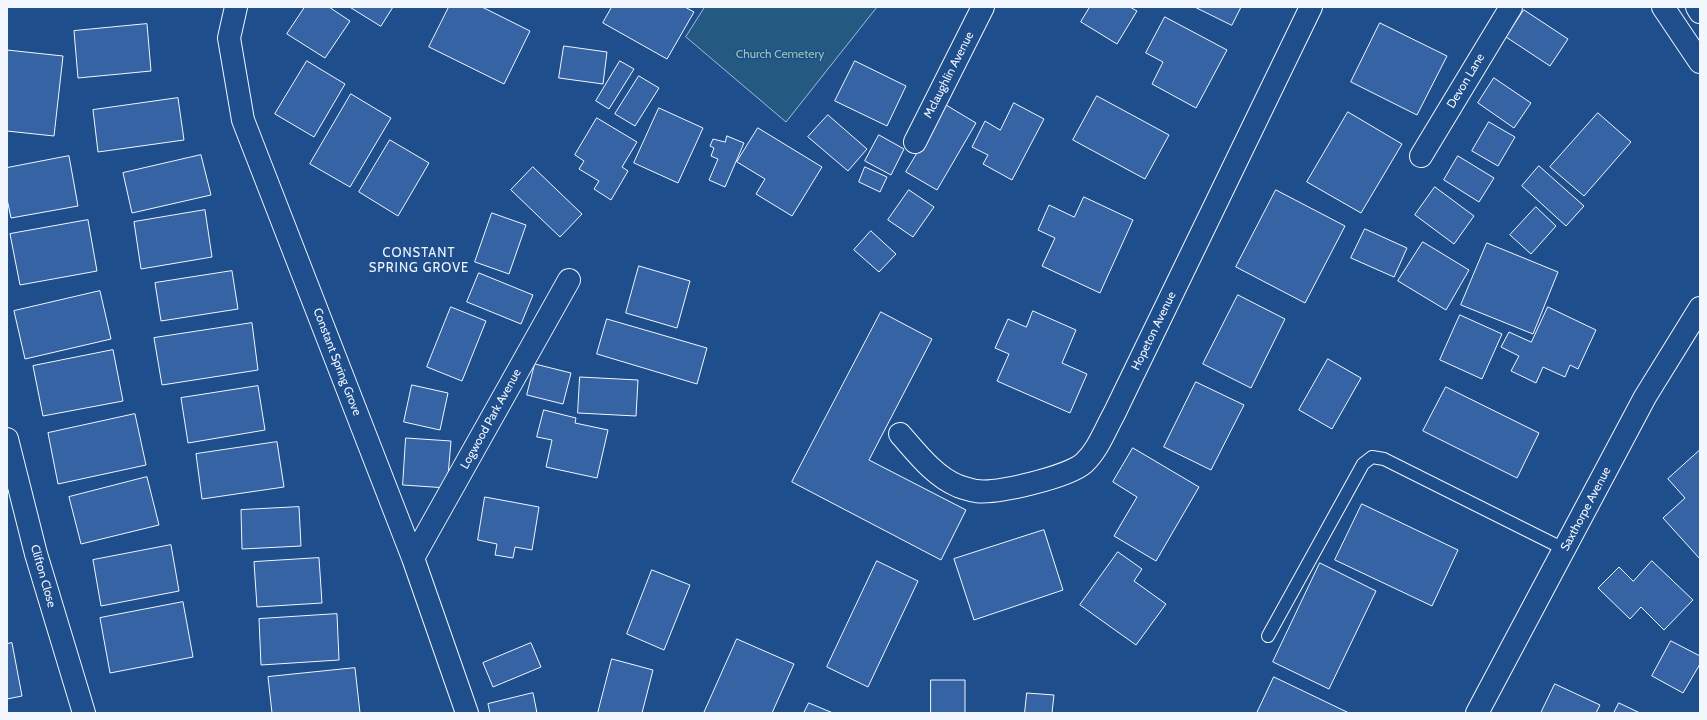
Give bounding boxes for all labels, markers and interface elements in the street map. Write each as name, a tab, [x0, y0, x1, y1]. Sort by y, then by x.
street label: Mclaughlin Avenue	[921, 29, 977, 121]
park label: Church Cemetery	[736, 47, 824, 61]
street label: Devon Lane	[1444, 51, 1488, 111]
district label: CONSTANT SPRING GROVE	[369, 245, 469, 276]
street label: Hopeton Avenue	[1129, 289, 1179, 373]
street label: Constant Spring Grove	[310, 306, 364, 418]
street label: Logwood Park Avenue	[458, 367, 524, 471]
street label: Saxthorpe Avenue	[1558, 465, 1614, 553]
street label: Clifton Close	[27, 543, 59, 609]

